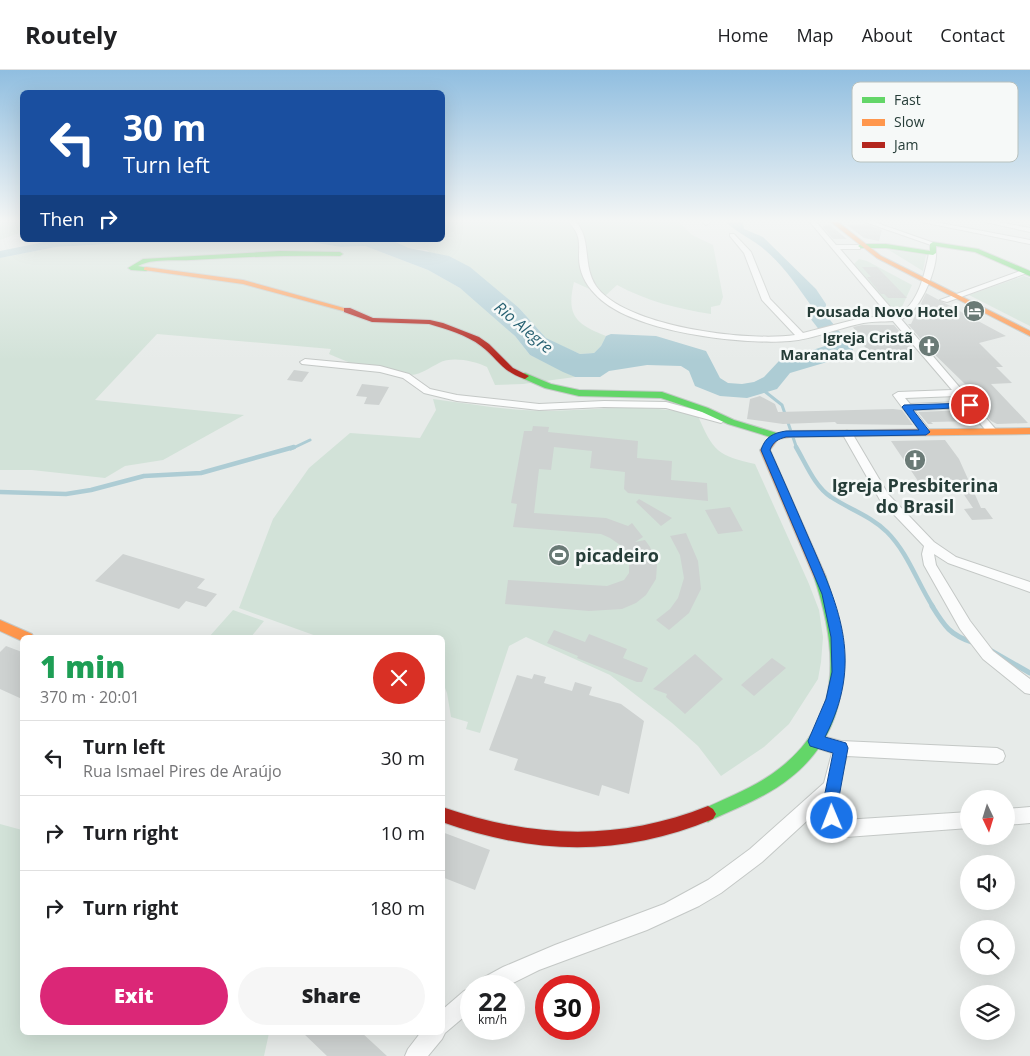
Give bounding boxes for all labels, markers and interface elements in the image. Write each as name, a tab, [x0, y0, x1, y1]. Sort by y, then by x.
text: Routely	[25, 18, 117, 51]
text: Home	[718, 23, 768, 47]
text: Map	[796, 23, 834, 47]
text: About	[862, 23, 912, 47]
text: Contact	[940, 23, 1005, 47]
legend	[852, 82, 1018, 162]
text: Fast	[894, 90, 921, 109]
text: 30 m	[123, 104, 206, 151]
icon: left	[40, 110, 105, 175]
text: Slow	[894, 112, 925, 131]
text: Jam	[892, 135, 919, 154]
text: Turn left	[123, 149, 210, 179]
icon: right	[94, 205, 122, 233]
text: Then	[40, 206, 84, 232]
water label: Rio Alegre	[490, 296, 558, 358]
hotel icon: Pousada Novo Hotel	[962, 299, 986, 323]
place label: Pousada Novo Hotel	[807, 301, 958, 321]
place label: Igreja Cristã Maranata Central	[780, 327, 913, 364]
church icon: Igreja Cristã Maranata Central	[917, 334, 941, 358]
pin	[949, 384, 991, 426]
icon: arrive	[956, 391, 984, 419]
church icon: Igreja Presbiterina do Brasil	[903, 448, 927, 472]
place label: Igreja Presbiterina do Brasil	[832, 473, 998, 518]
sports icon: picadeiro	[547, 543, 571, 567]
place label: picadeiro	[575, 543, 659, 567]
text: 1 min	[40, 646, 125, 687]
button: close	[373, 652, 425, 704]
text: 370 m · 20:01	[40, 686, 140, 708]
text: Turn left	[83, 734, 165, 760]
icon: left	[40, 744, 68, 772]
text: 30 m	[381, 745, 425, 771]
text: Rua Ismael Pires de Araújo	[83, 760, 282, 782]
north arrow	[960, 790, 1015, 845]
map controls	[960, 790, 1015, 1040]
position arrow	[805, 791, 857, 843]
icon: right	[40, 819, 68, 847]
text: Turn right	[83, 820, 178, 846]
text: 10 m	[381, 820, 425, 846]
button: sound	[960, 855, 1015, 910]
icon: right	[40, 894, 68, 922]
text: Turn right	[83, 895, 178, 921]
text: 180 m	[370, 895, 425, 921]
button: search	[960, 920, 1015, 975]
button: Exit	[40, 967, 228, 1025]
button: Share	[238, 967, 425, 1025]
speed limit sign: 30	[535, 975, 600, 1040]
text: 22	[478, 984, 507, 1018]
button: layers	[960, 985, 1015, 1040]
text: km/h	[478, 1011, 507, 1028]

